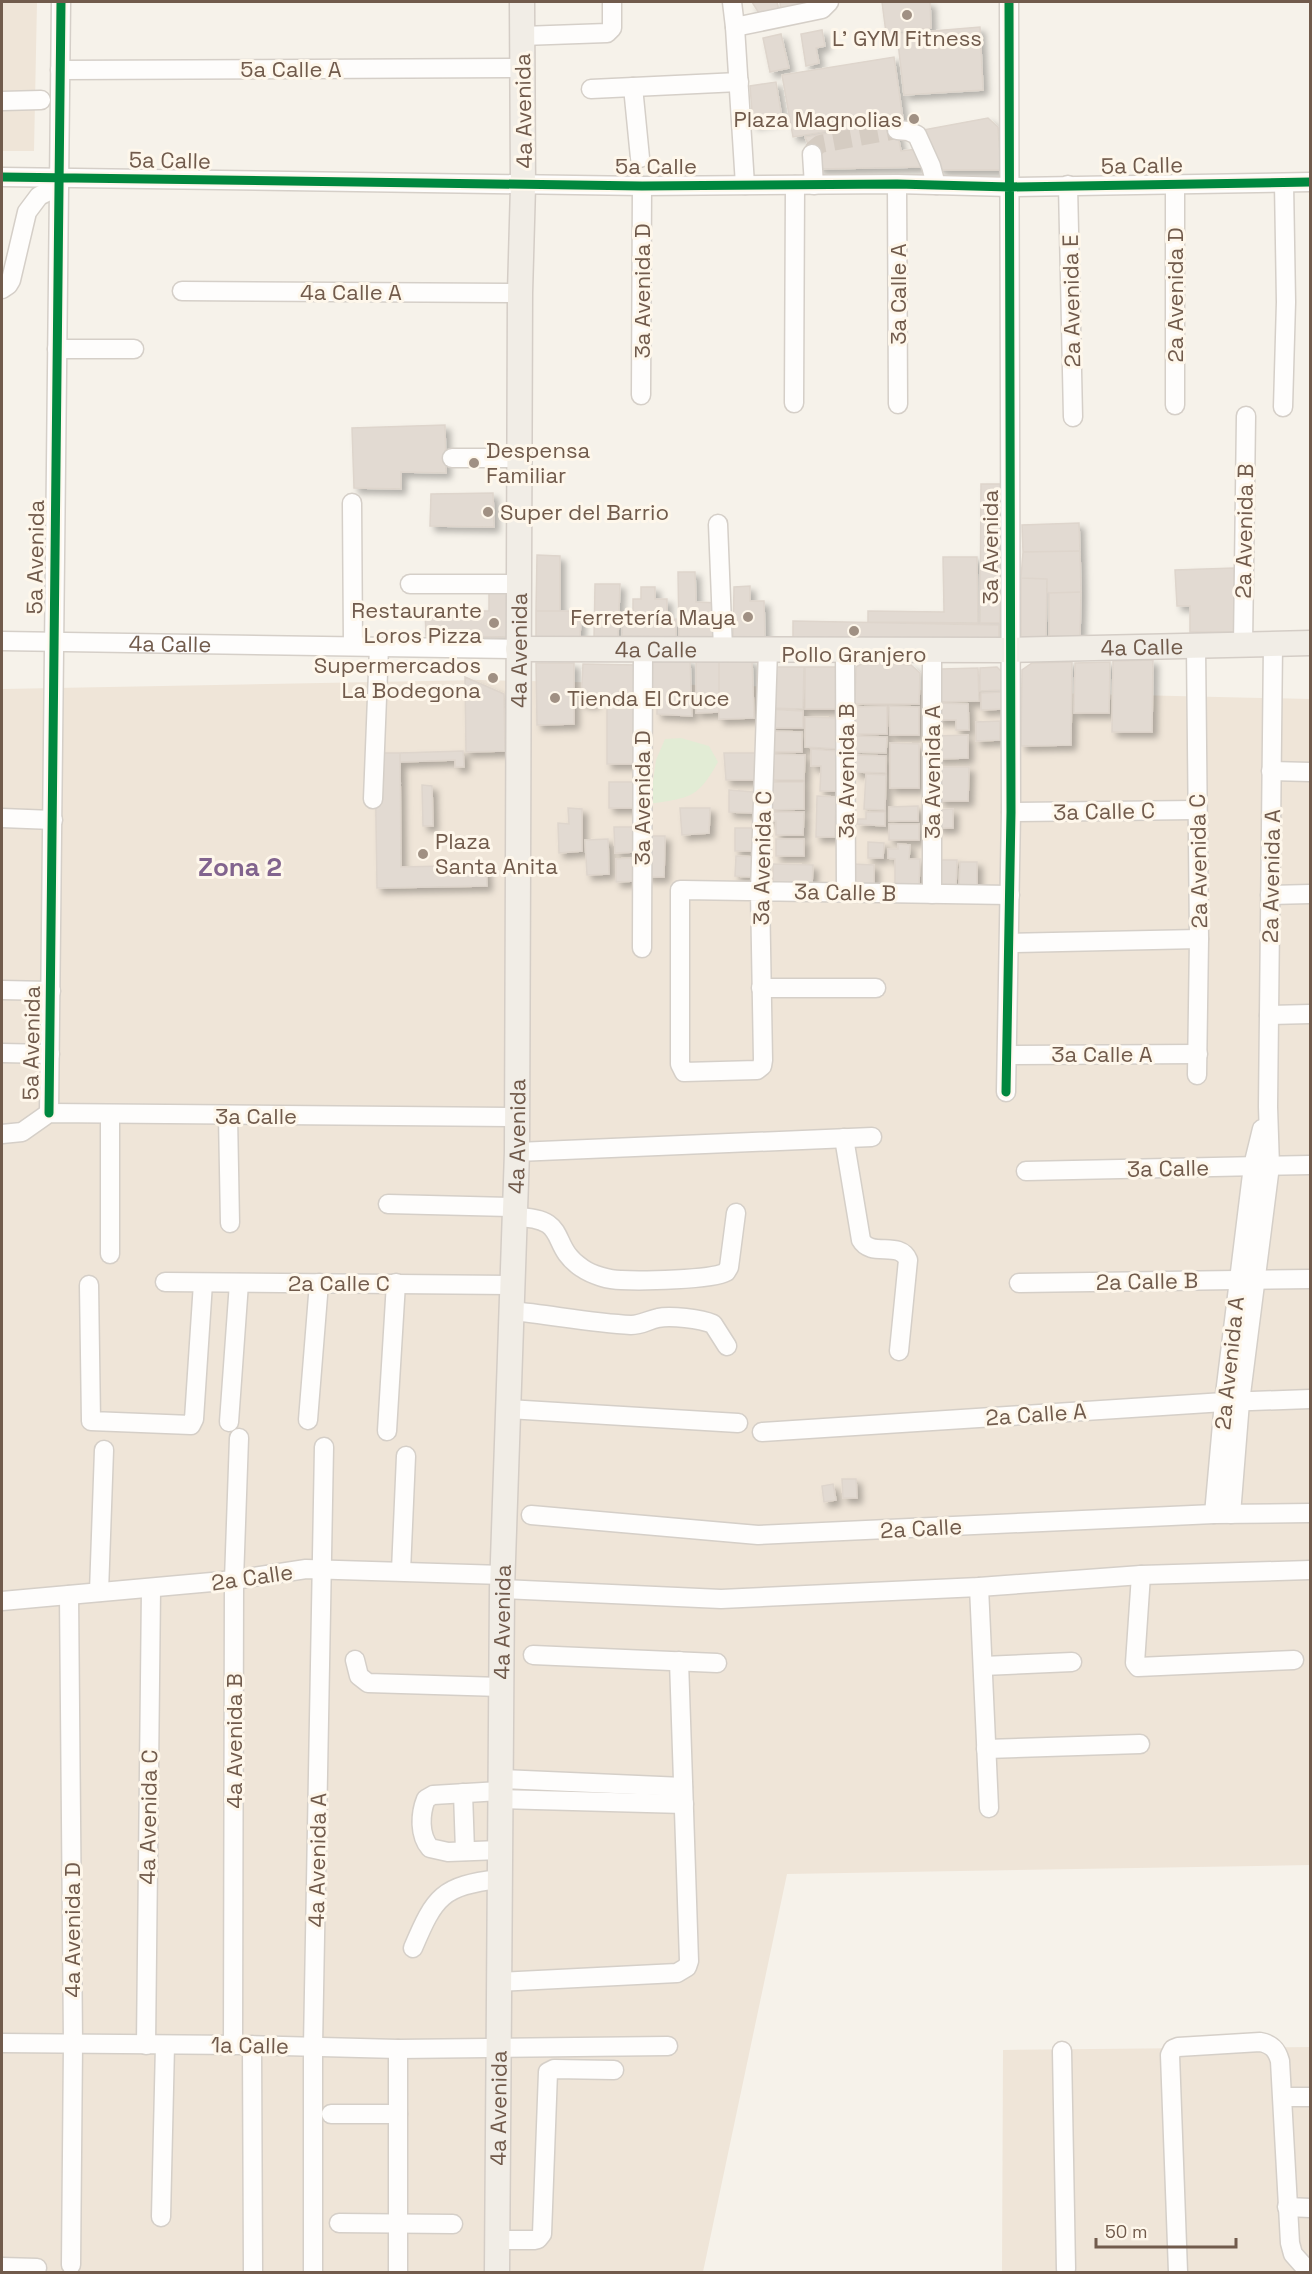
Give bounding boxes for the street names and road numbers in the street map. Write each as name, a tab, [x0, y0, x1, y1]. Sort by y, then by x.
street label: 4a Avenida	[508, 53, 538, 169]
street label: 5a Calle A	[240, 55, 342, 83]
street label: 5a Calle	[129, 145, 211, 175]
street label: 5a Calle	[1101, 150, 1183, 180]
street label: 5a Calle	[615, 152, 697, 180]
street label: 3a Avenida D	[628, 223, 656, 359]
street label: 2a Avenida D	[1161, 227, 1189, 363]
street label: 2a Avenida E	[1056, 234, 1086, 368]
street label: 3a Calle A	[884, 243, 912, 345]
street label: 4a Calle A	[300, 278, 402, 306]
street label: 2a Avenida B	[1229, 463, 1259, 599]
street label: 3a Avenida	[976, 489, 1004, 604]
street label: 5a Avenida	[20, 499, 50, 615]
street label: 4a Avenida	[505, 592, 533, 708]
street label: 4a Calle	[128, 629, 212, 658]
street label: 4a Calle	[1100, 632, 1184, 662]
street label: 4a Calle	[615, 635, 697, 663]
street label: 3a Avenida B	[832, 703, 860, 839]
street label: 3a Avenida A	[918, 705, 946, 839]
street label: 3a Avenida D	[628, 730, 656, 866]
street label: 3a Avenida C	[747, 790, 777, 926]
street label: 2a Avenida C	[1183, 793, 1213, 929]
street label: 3a Calle C	[1053, 796, 1155, 826]
street label: 2a Avenida A	[1256, 809, 1286, 943]
street label: 3a Calle B	[794, 877, 896, 907]
street label: 5a Avenida	[16, 985, 46, 1101]
street label: 3a Calle A	[1051, 1040, 1153, 1068]
street label: 4a Avenida	[502, 1078, 531, 1194]
street label: 3a Calle	[215, 1102, 297, 1130]
street label: 3a Calle	[1127, 1153, 1209, 1183]
street label: 2a Calle B	[1096, 1266, 1198, 1296]
street label: 2a Calle C	[288, 1269, 390, 1297]
street label: 2a Avenida A	[1208, 1295, 1250, 1431]
street label: 2a Calle A	[984, 1396, 1088, 1432]
street label: 2a Calle	[879, 1512, 963, 1544]
street label: 2a Calle	[209, 1557, 295, 1597]
street label: 4a Avenida	[487, 1563, 517, 1680]
street label: 4a Avenida B	[220, 1673, 248, 1809]
street label: 4a Avenida C	[133, 1749, 163, 1885]
street label: 4a Avenida A	[302, 1792, 332, 1928]
street label: 4a Avenida D	[58, 1862, 86, 1998]
street label: 1a Calle	[211, 2030, 289, 2060]
street label: 4a Avenida	[484, 2050, 513, 2166]

